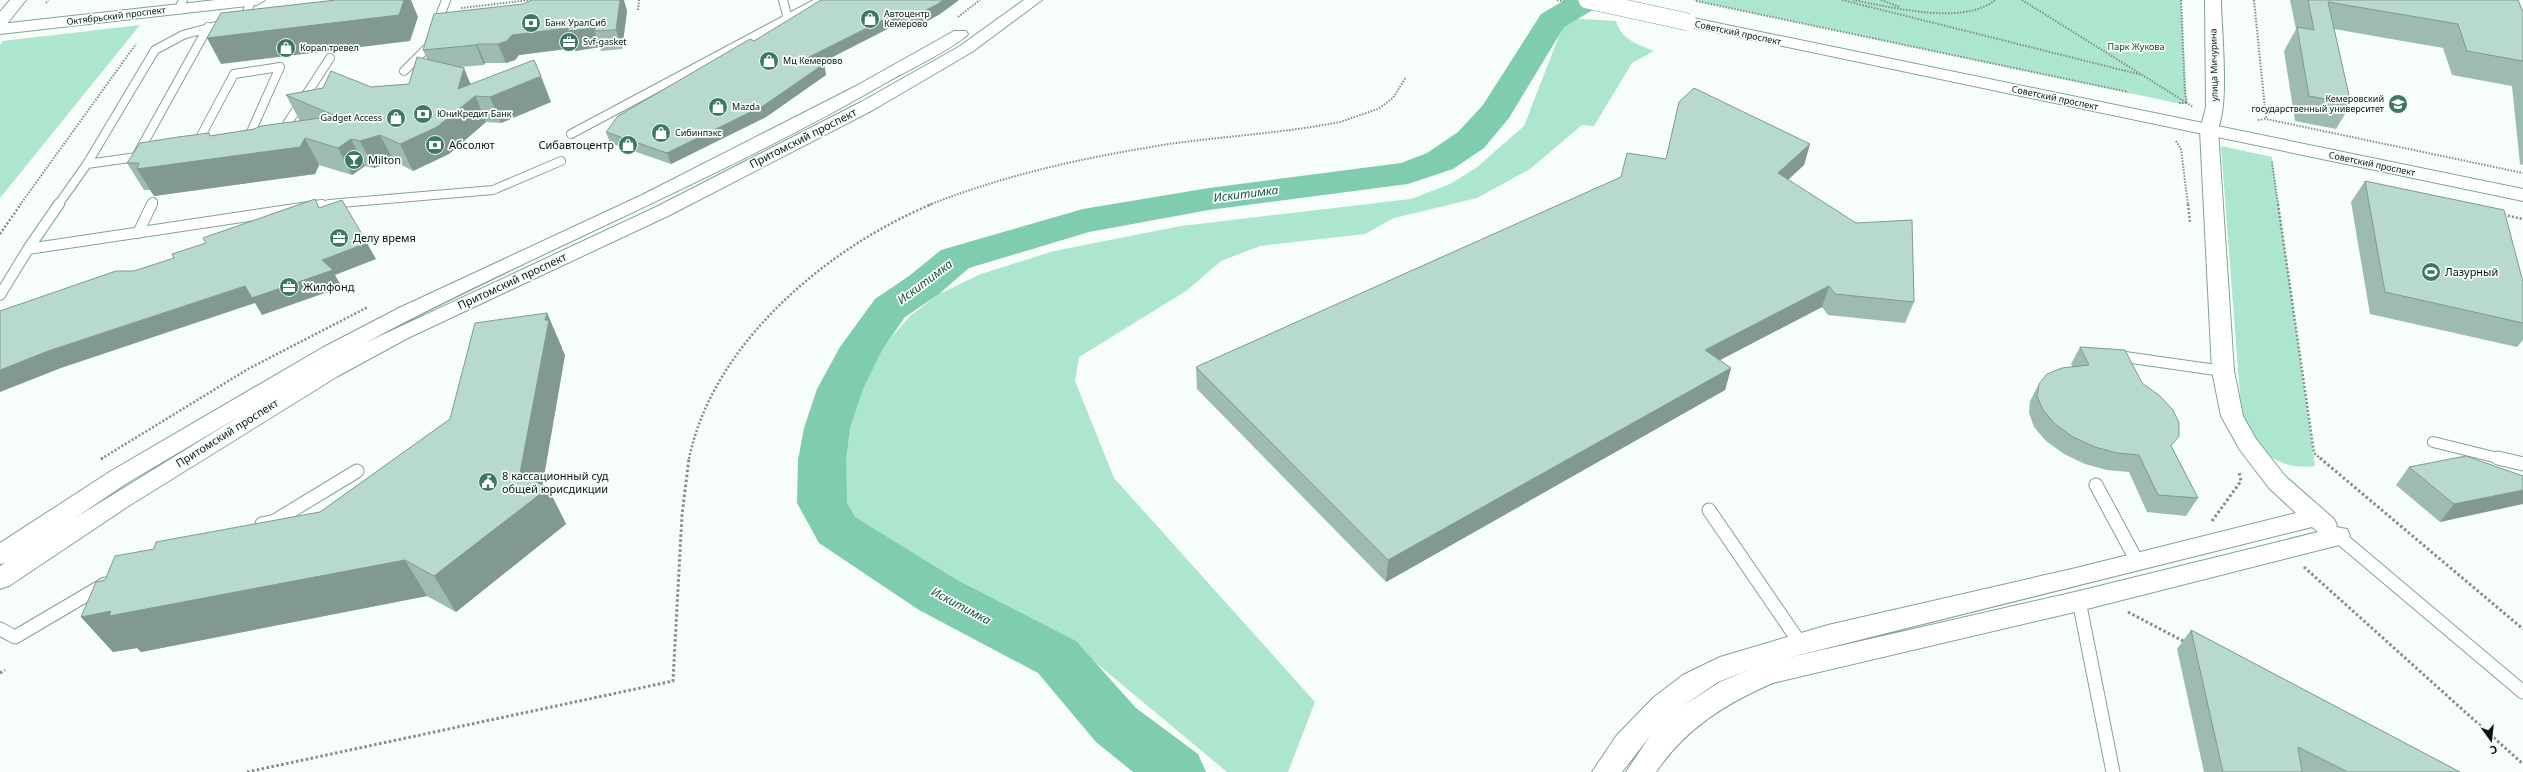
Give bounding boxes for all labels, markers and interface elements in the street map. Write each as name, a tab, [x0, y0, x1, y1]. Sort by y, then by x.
street label: Октябрьский проспект	[66, 3, 167, 28]
place label: Автоцентр Кемерово	[884, 7, 930, 30]
shop icon: Автоцентр Кемерово	[859, 8, 881, 30]
bank icon: Банк УралСиб	[520, 12, 542, 34]
place label: Банк УралСиб	[545, 16, 606, 29]
street label: Советский проспект	[1694, 17, 1783, 48]
street label: улица Мичурина	[2206, 28, 2221, 102]
office icon: Svf-gasket	[558, 31, 580, 53]
place label: Svf-gasket	[583, 35, 627, 48]
shop icon: Корал тревел	[275, 37, 297, 59]
park label: Парк Жукова	[2108, 40, 2164, 53]
place label: Корал тревел	[300, 41, 359, 54]
shop icon: Мц Кемерово	[758, 50, 780, 72]
place label: Мц Кемерово	[783, 54, 843, 67]
street label: Советский проспект	[2011, 82, 2100, 113]
place label: Кемеровский государственный университет	[2251, 92, 2385, 115]
school or university icon: Кемеровский государственный университет	[2387, 93, 2409, 115]
shop icon: Mazda	[707, 96, 729, 118]
place label: Mazda	[732, 100, 760, 113]
bank icon: ЮниКредит Банк	[412, 103, 434, 125]
street label: Притомский проспект	[747, 104, 859, 171]
shop icon: Gadget Access	[385, 107, 407, 129]
place label: ЮниКредит Банк	[437, 107, 512, 120]
place label: Gadget Access	[321, 111, 382, 124]
shop icon: Сибинпэкс	[650, 122, 672, 144]
place label: Сибинпэкс	[675, 126, 722, 139]
bank icon: Абсолют	[424, 134, 446, 156]
shop icon: Сибавтоцентр	[617, 134, 639, 156]
place label: Абсолют	[449, 137, 495, 152]
place label: Сибавтоцентр	[538, 137, 614, 152]
street label: Советский проспект	[2328, 148, 2417, 179]
bar icon: Milton	[343, 149, 365, 171]
place label: Milton	[368, 152, 401, 167]
water label: Искитимка	[1213, 181, 1280, 206]
office icon: Делу время	[328, 227, 350, 249]
place label: Делу время	[353, 230, 416, 245]
street label: Притомский проспект	[455, 249, 569, 312]
water label: Искитимка	[894, 255, 956, 308]
sports icon: Лазурный	[2420, 261, 2442, 283]
place label: Лазурный	[2445, 264, 2498, 279]
office icon: Жилфонд	[278, 276, 300, 298]
place label: Жилфонд	[303, 279, 355, 294]
street label: Притомский проспект	[173, 395, 281, 470]
place label: 8 кассационный суд общей юрисдикции	[502, 468, 609, 496]
public building icon: 8 кассационный суд общей юрисдикции	[477, 471, 499, 493]
water label: Искитимка	[928, 583, 994, 628]
north arrow	[2471, 720, 2511, 760]
text: С	[2488, 742, 2499, 758]

